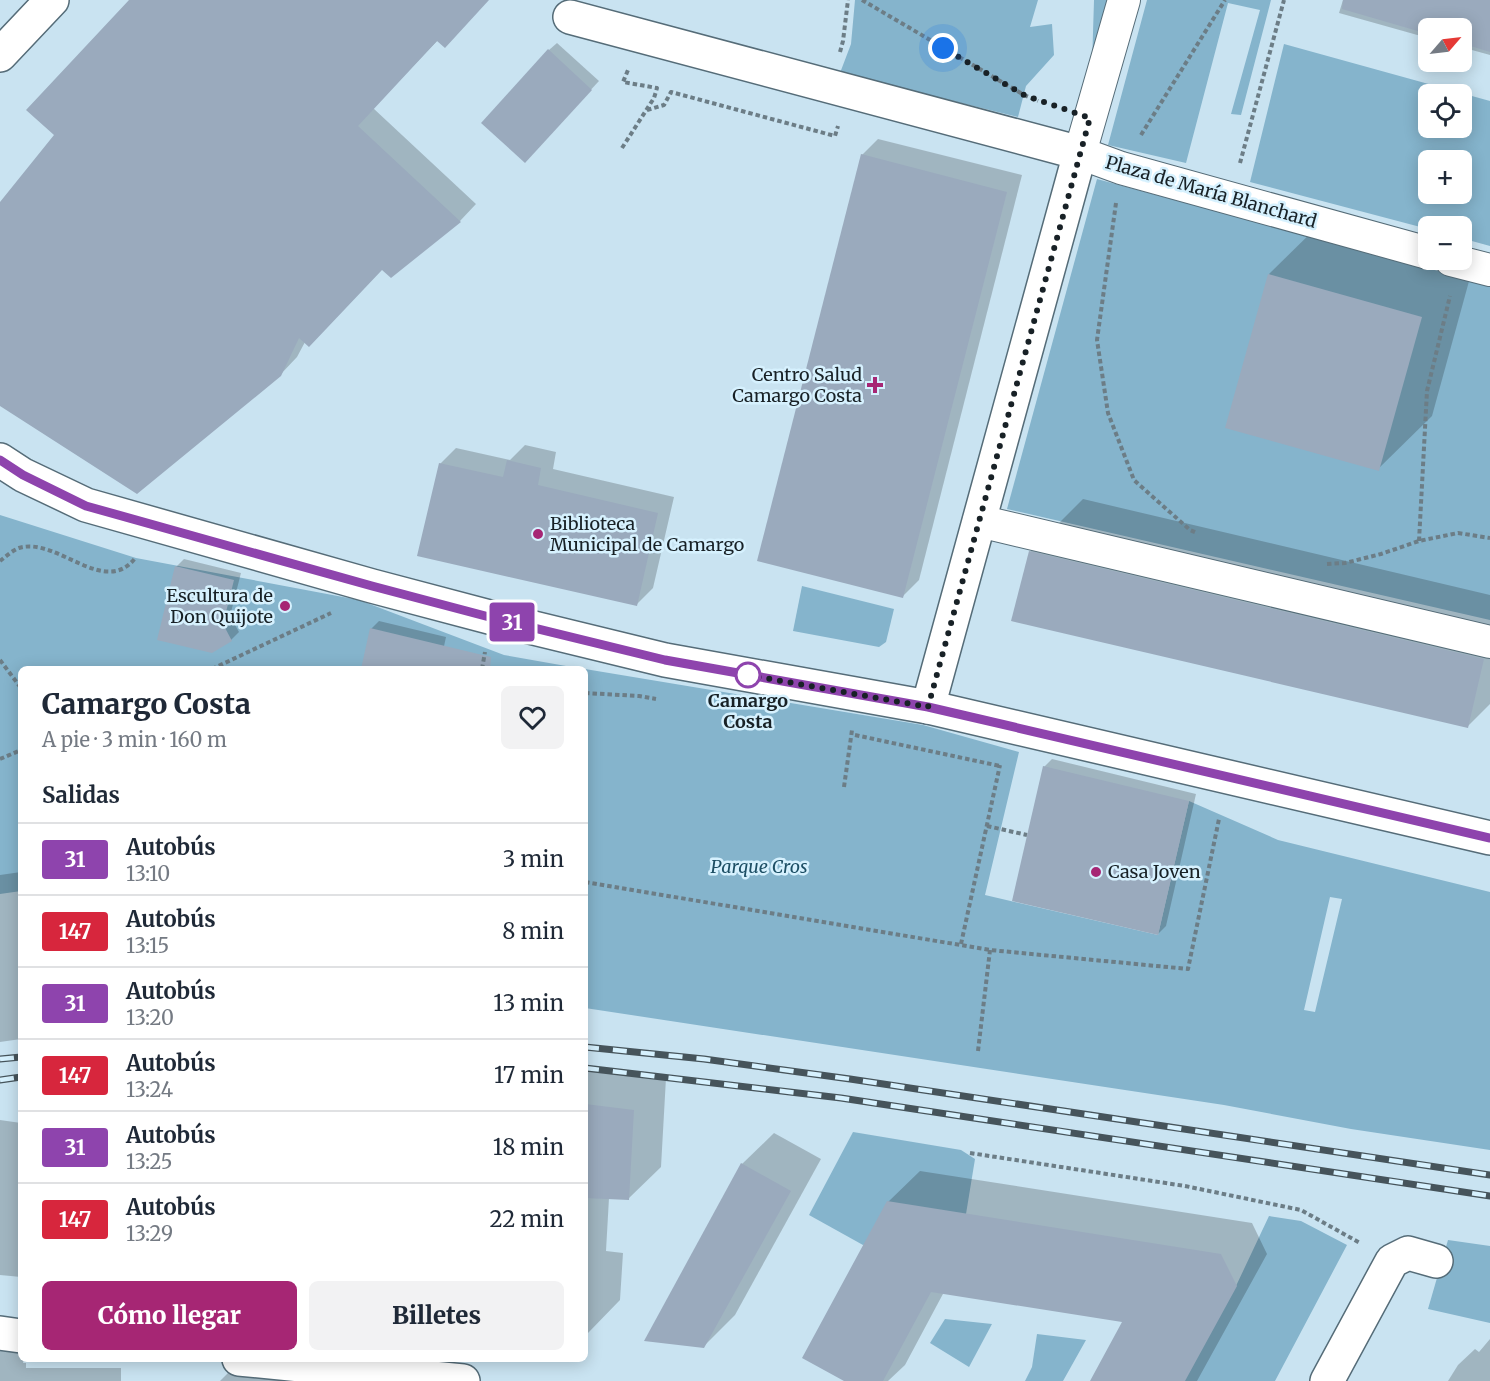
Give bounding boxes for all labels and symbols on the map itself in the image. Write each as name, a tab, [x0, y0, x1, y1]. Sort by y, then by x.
north arrow	[1418, 18, 1472, 72]
your location	[928, 33, 958, 63]
street label: Plaza de María Blanchard	[1103, 150, 1319, 233]
place label: Centro Salud Camargo Costa	[732, 363, 862, 407]
marker: Centro Salud Camargo Costa	[866, 376, 884, 394]
place label: Biblioteca Municipal de Camargo	[550, 512, 744, 556]
marker: Biblioteca Municipal de Camargo	[531, 527, 545, 541]
place label: Escultura de Don Quijote	[166, 584, 273, 628]
marker: Escultura de Don Quijote	[278, 599, 292, 613]
line badge: 31	[485, 602, 539, 642]
marker: Camargo Costa	[735, 662, 761, 688]
place label: Camargo Costa	[708, 689, 788, 733]
park label: Parque Cros	[711, 855, 807, 878]
place label: Casa Joven	[1108, 860, 1201, 883]
marker: Casa Joven	[1089, 865, 1103, 879]

